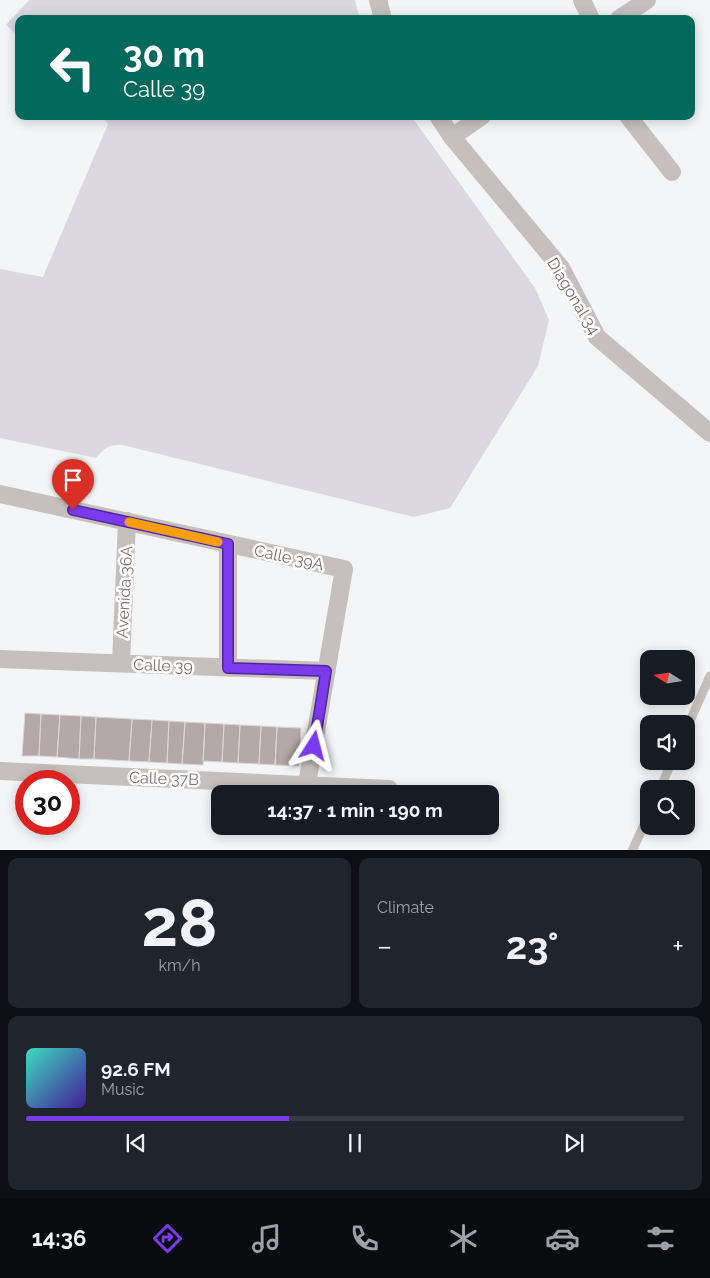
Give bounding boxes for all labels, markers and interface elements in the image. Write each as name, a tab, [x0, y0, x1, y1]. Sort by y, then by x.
text: 30 m	[123, 34, 205, 75]
icon: left	[40, 35, 105, 100]
text: Calle 39	[123, 76, 205, 102]
street label: Diagonal 34	[543, 254, 604, 338]
pin	[52, 459, 94, 510]
icon: arrive	[59, 466, 87, 494]
street label: Calle 39A	[252, 541, 326, 574]
street label: Avenida 36A	[113, 545, 136, 639]
north arrow	[640, 650, 695, 705]
map controls	[640, 650, 695, 835]
street label: Calle 39	[133, 655, 193, 676]
button: sound	[640, 715, 695, 770]
position arrow	[287, 719, 339, 771]
street label: Calle 37B	[129, 768, 199, 789]
speed limit sign: 30	[15, 770, 80, 835]
button: search	[640, 780, 695, 835]
text: 14:37 · 1 min · 190 m	[267, 799, 443, 821]
text: 28	[142, 885, 217, 961]
text: Climate	[377, 898, 434, 917]
text: 23°	[506, 923, 559, 968]
text: −	[377, 930, 392, 963]
text: +	[672, 930, 684, 963]
text: km/h	[158, 956, 201, 975]
text: 92.6 FM	[101, 1058, 171, 1080]
text: Music	[101, 1080, 145, 1099]
icon: previous	[122, 1129, 150, 1157]
icon: pause	[341, 1129, 369, 1157]
icon: next	[560, 1129, 588, 1157]
icon: directions	[150, 1221, 185, 1256]
icon: music	[249, 1221, 284, 1256]
icon: phone	[347, 1221, 382, 1256]
icon: climate	[446, 1221, 481, 1256]
icon: car	[545, 1221, 580, 1256]
icon: filters	[643, 1221, 678, 1256]
text: 14:36	[32, 1225, 86, 1251]

